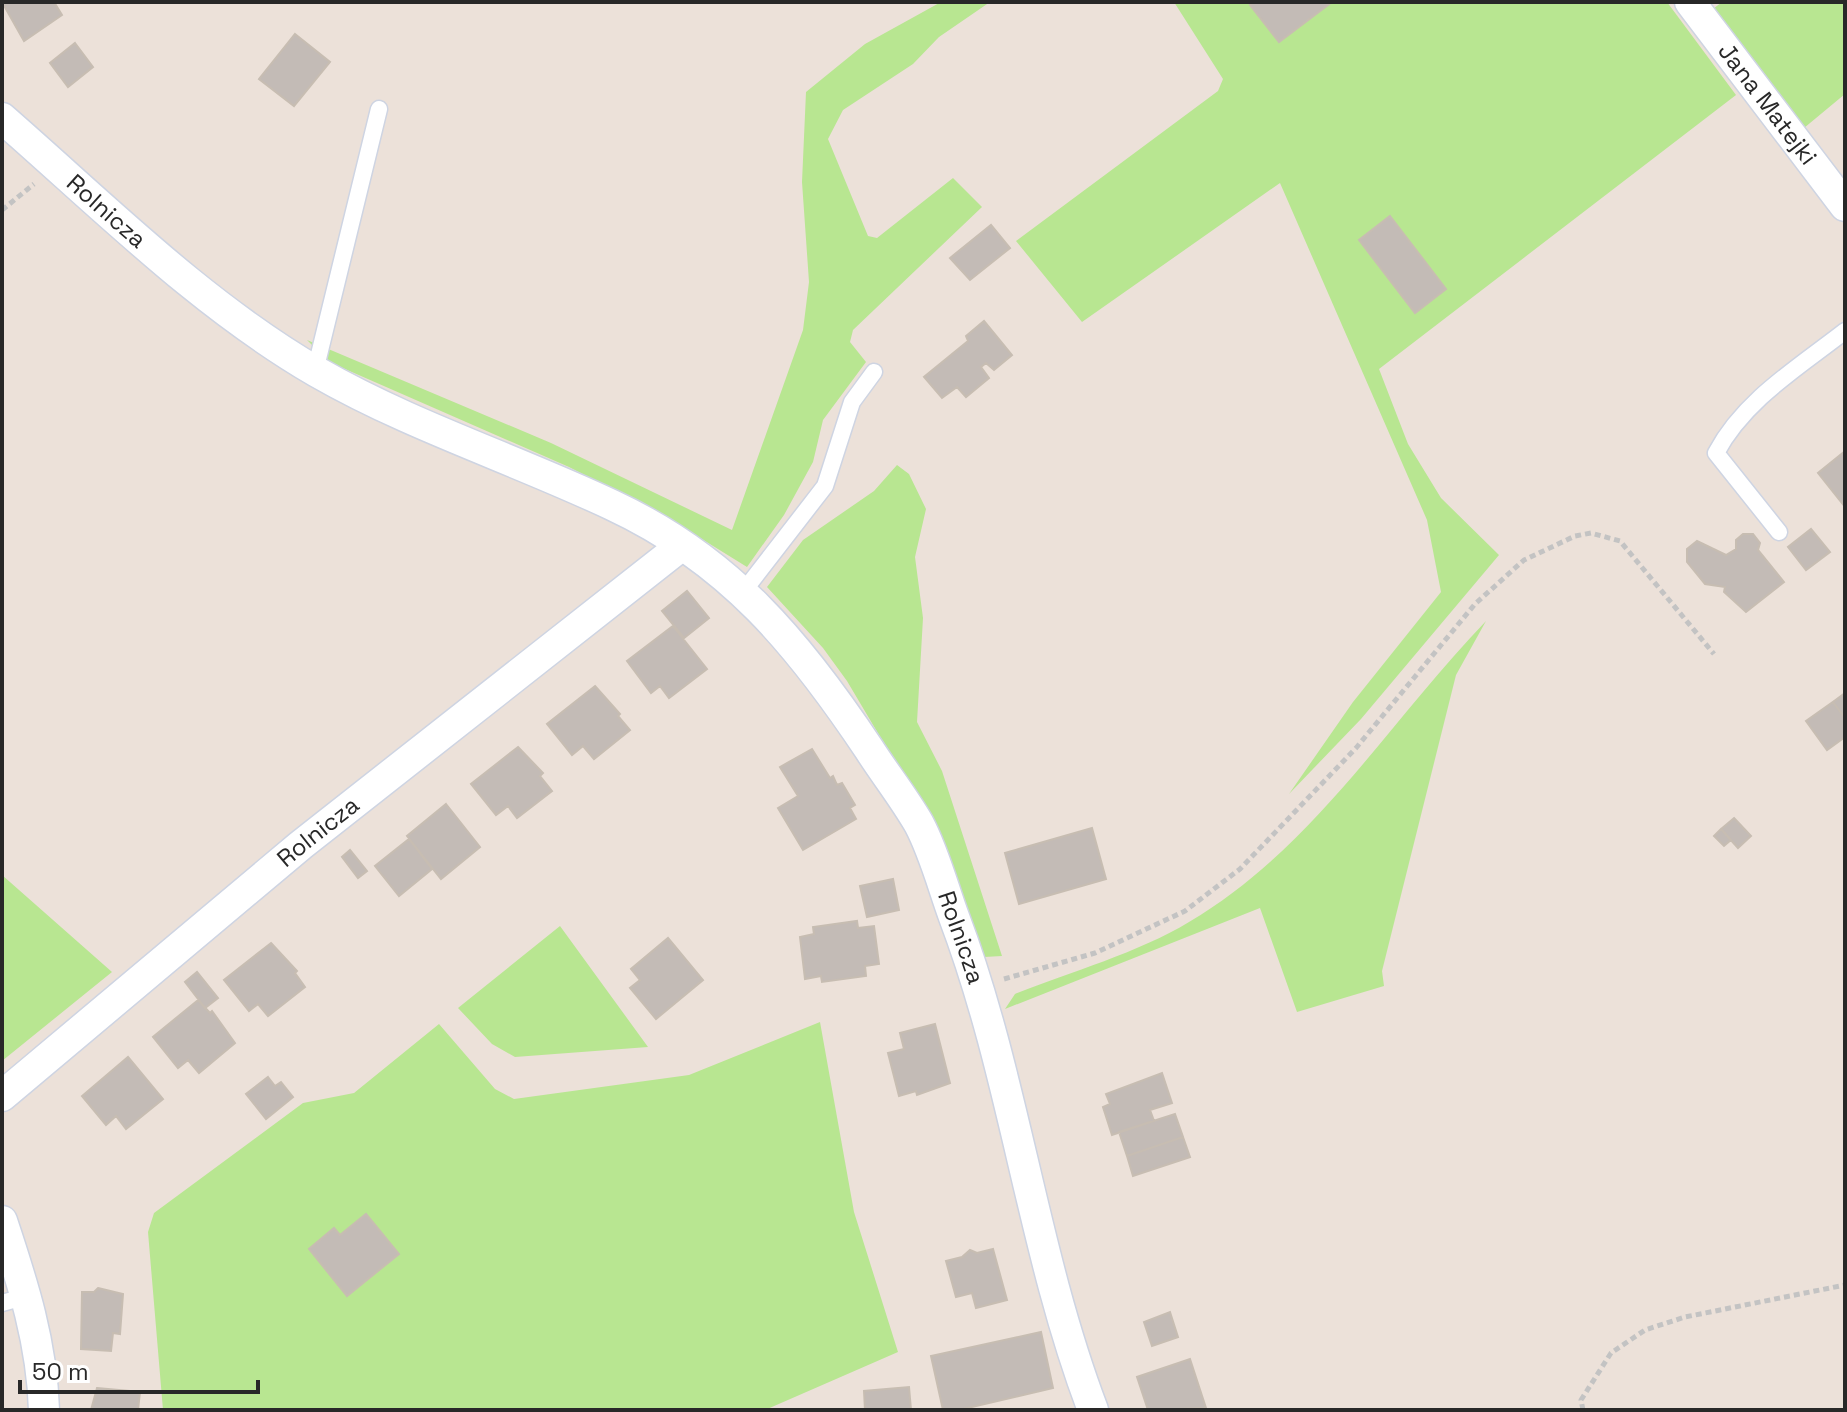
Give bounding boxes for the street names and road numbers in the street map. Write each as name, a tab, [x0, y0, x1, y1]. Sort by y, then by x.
street label: Jana Matejki	[1711, 36, 1824, 171]
street label: Rolnicza	[60, 167, 153, 255]
street label: Rolnicza	[270, 789, 365, 874]
street label: Rolnicza	[931, 887, 992, 988]

